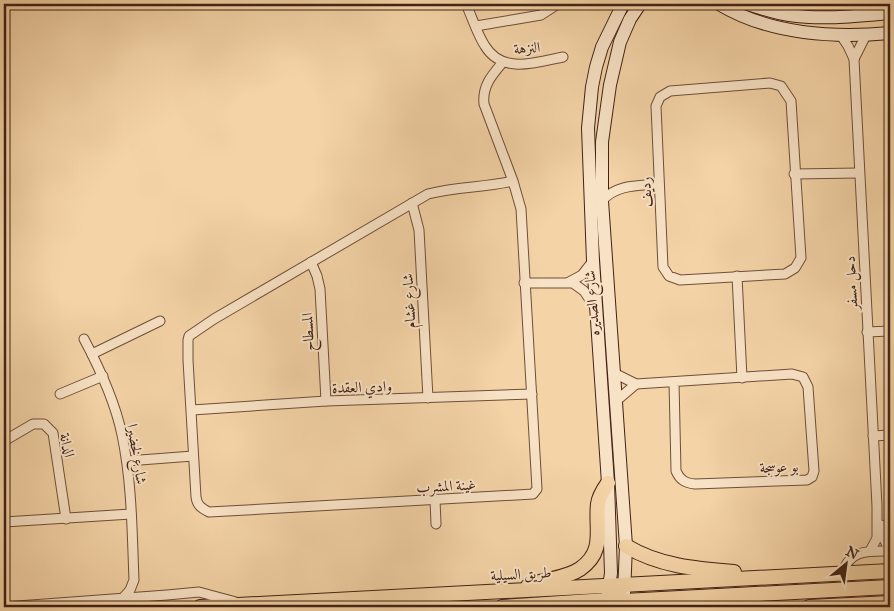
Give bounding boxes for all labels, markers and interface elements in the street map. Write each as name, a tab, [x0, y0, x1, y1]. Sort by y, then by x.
street label: النزهة	[513, 38, 541, 58]
street label: رديف	[636, 176, 656, 208]
street label: دحل مسفر	[841, 256, 864, 312]
street label: شارع الصديره	[581, 269, 607, 336]
street label: شارع غشام	[399, 273, 423, 329]
street label: المسطاح	[298, 312, 322, 352]
street label: وادي العقدة	[332, 377, 393, 400]
street label: شارع لخضيرا	[119, 422, 151, 486]
street label: الدانة	[55, 431, 79, 459]
street label: بو عوسجة	[759, 457, 799, 477]
street label: غينة المشرب	[416, 475, 476, 498]
north arrow	[822, 538, 872, 588]
text: N	[843, 543, 861, 563]
street label: طريق السيلية	[490, 563, 552, 586]

